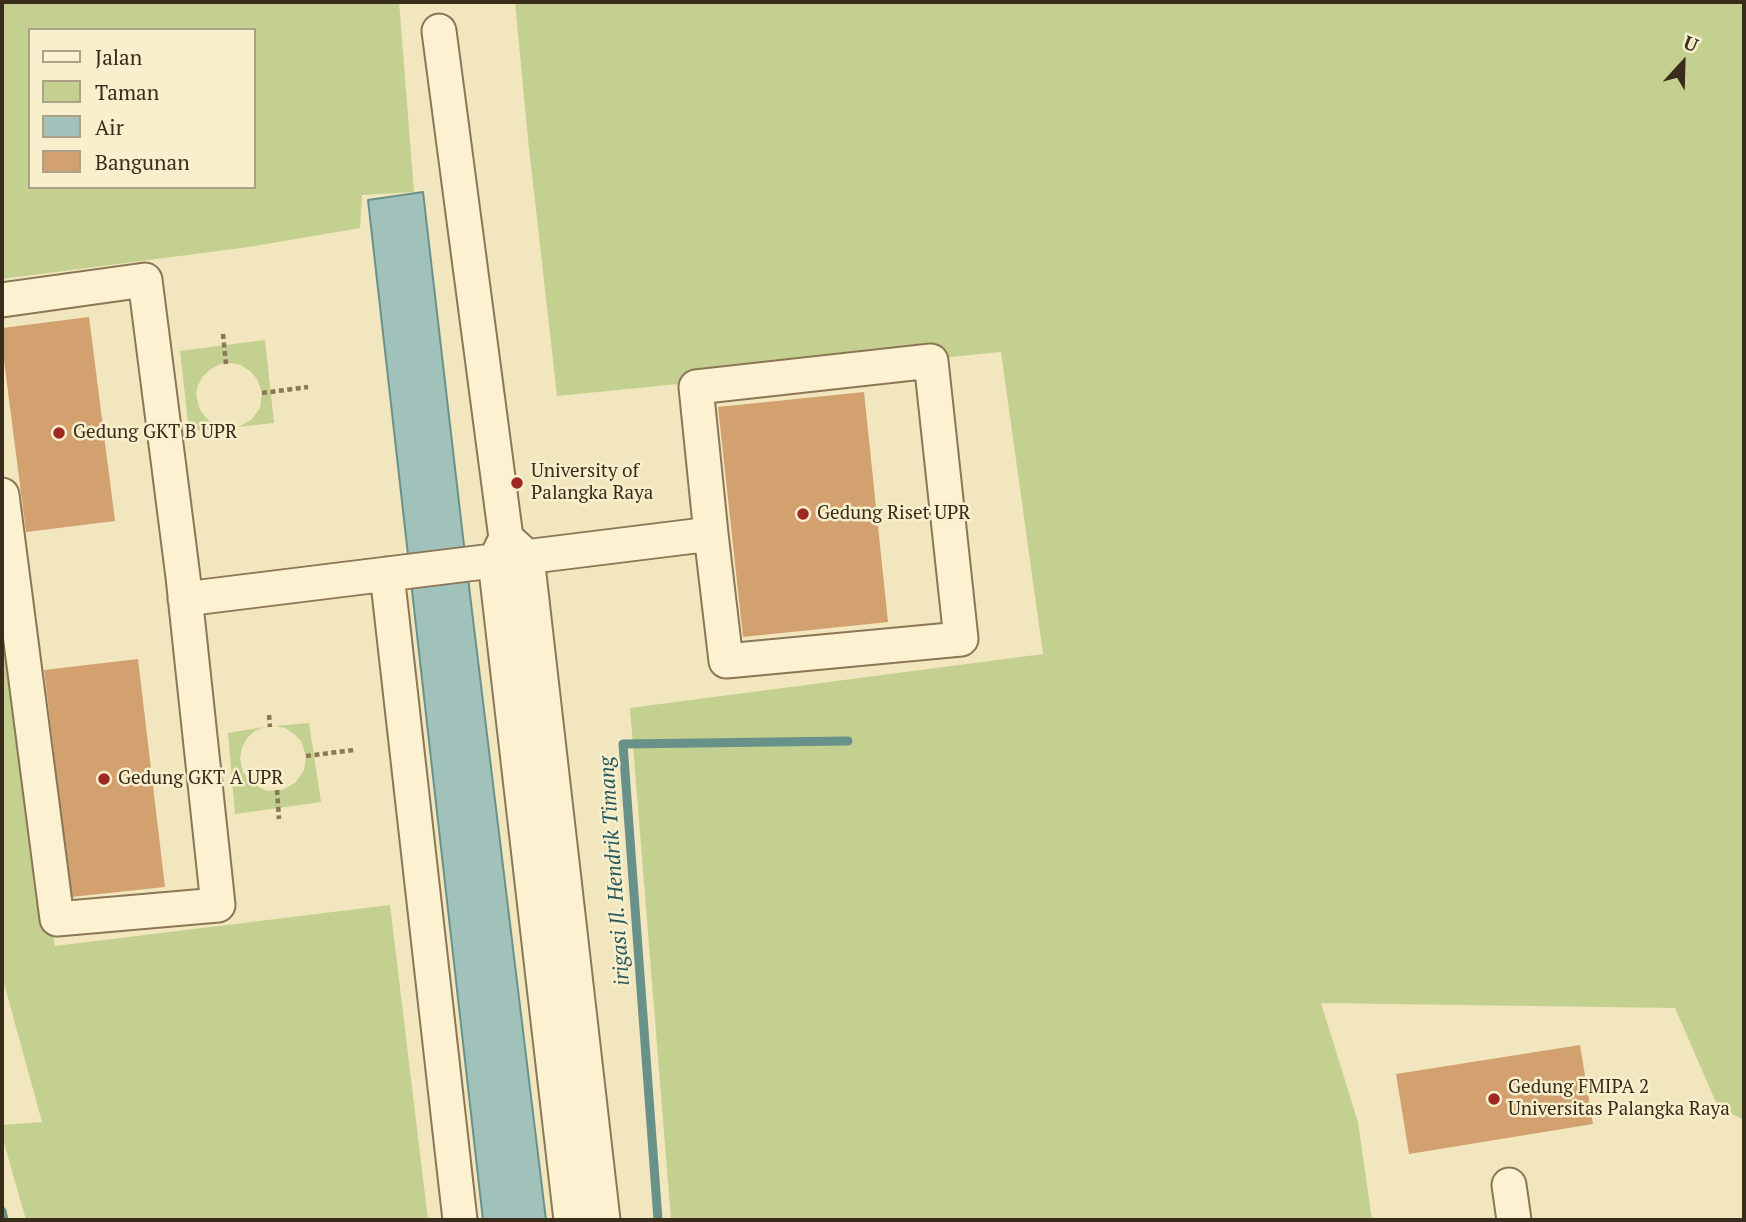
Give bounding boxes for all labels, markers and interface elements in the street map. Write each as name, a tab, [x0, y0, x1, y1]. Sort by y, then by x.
legend	[28, 28, 256, 189]
north arrow	[1648, 28, 1718, 98]
text: U	[1680, 29, 1702, 57]
text: Jalan	[95, 43, 142, 71]
text: Taman	[95, 78, 159, 106]
text: Air	[95, 113, 124, 141]
text: Bangunan	[95, 148, 190, 176]
place label: Gedung GKT B UPR	[73, 422, 237, 444]
marker: Gedung GKT B UPR	[51, 425, 67, 441]
place label: University of Palangka Raya	[531, 461, 653, 505]
marker: University of Palangka Raya	[509, 475, 525, 491]
place label: Gedung Riset UPR	[817, 503, 970, 525]
marker: Gedung Riset UPR	[795, 506, 811, 522]
water label: irigasi Jl. Hendrik Timang	[594, 755, 636, 987]
place label: Gedung GKT A UPR	[118, 768, 283, 790]
marker: Gedung GKT A UPR	[96, 771, 112, 787]
place label: Gedung FMIPA 2 Universitas Palangka Raya	[1508, 1077, 1730, 1121]
marker: Gedung FMIPA 2 Universitas Palangka Raya	[1486, 1091, 1502, 1107]

